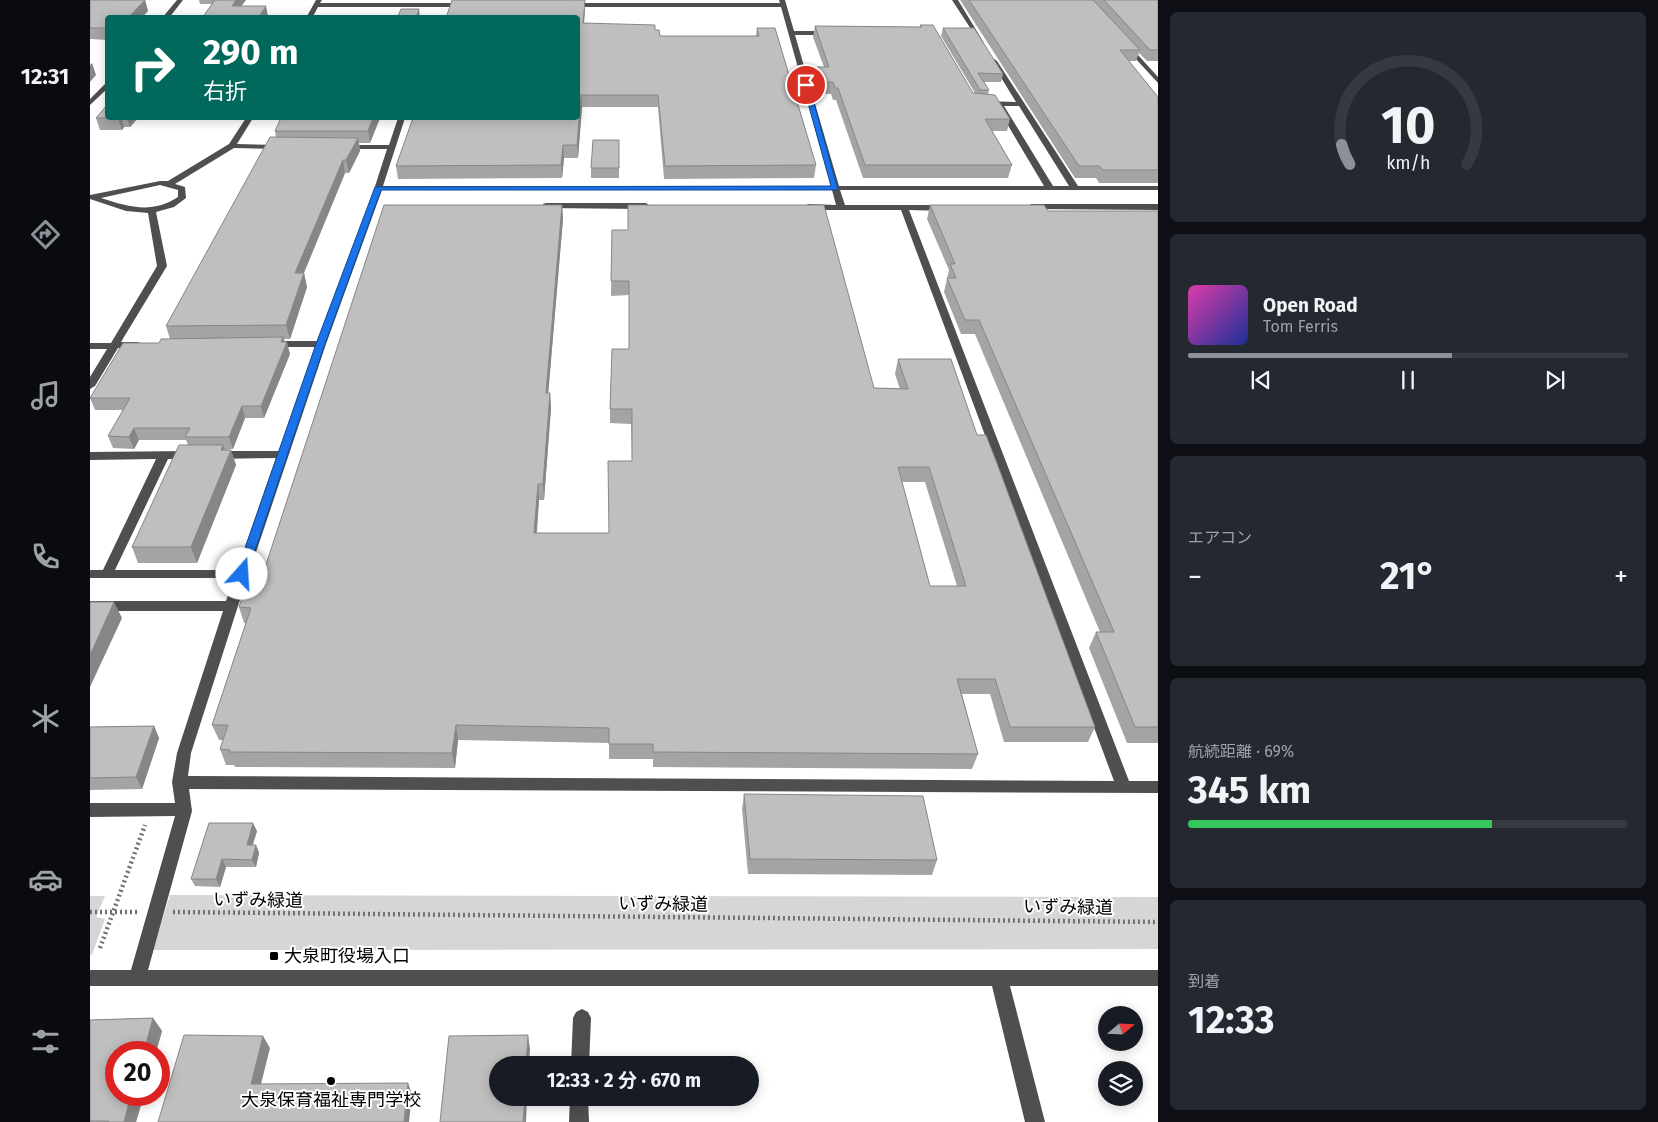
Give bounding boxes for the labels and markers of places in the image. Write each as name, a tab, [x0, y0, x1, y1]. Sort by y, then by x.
pin	[785, 64, 827, 106]
place label: 大泉町役場入口	[284, 945, 410, 967]
marker: 大泉町役場入口	[268, 950, 280, 962]
marker: 大泉保育福祉専門学校	[325, 1075, 337, 1087]
place label: 大泉保育福祉専門学校	[241, 1089, 421, 1111]

